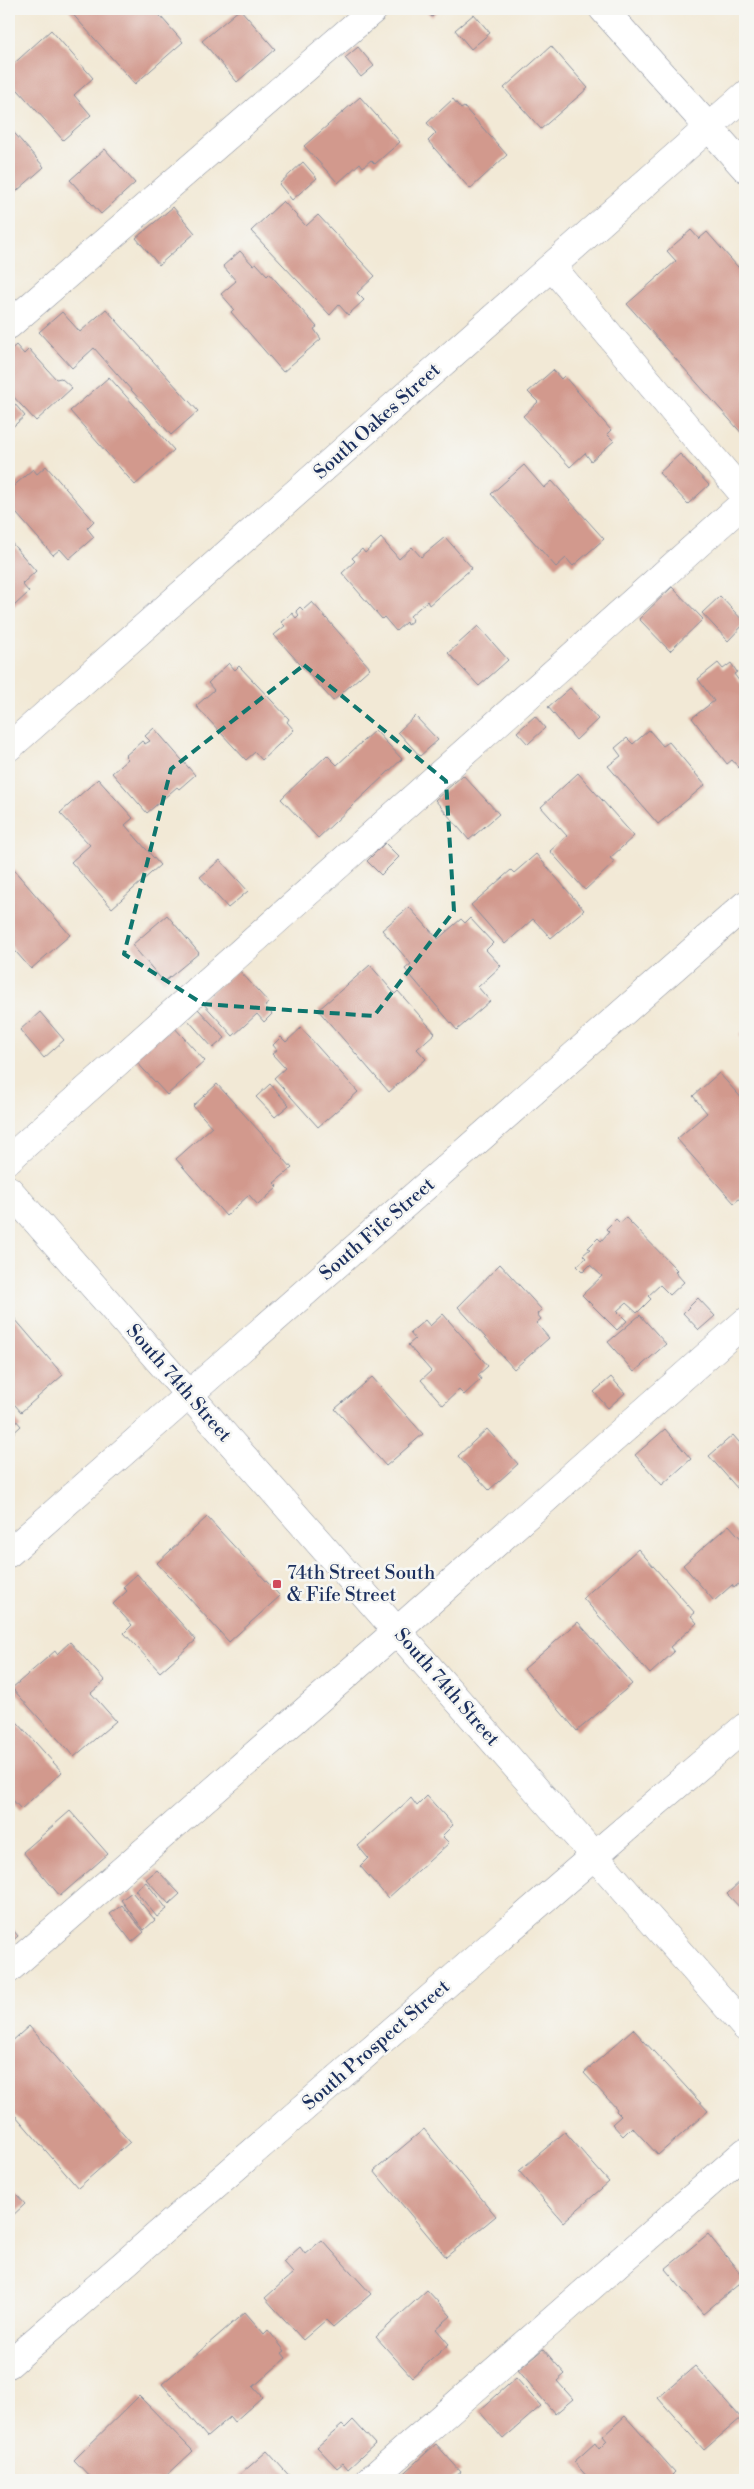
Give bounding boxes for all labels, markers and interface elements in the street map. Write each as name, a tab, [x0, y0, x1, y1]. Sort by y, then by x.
street label: South Oakes Street	[309, 358, 446, 484]
street label: South Fife Street	[314, 1172, 440, 1286]
street label: South 74th Street	[121, 1319, 237, 1447]
place label: 74th Street South & Fife Street	[287, 1561, 435, 1607]
marker: 74th Street South & Fife Street	[271, 1578, 283, 1590]
street label: South 74th Street	[389, 1623, 505, 1751]
street label: South Prospect Street	[298, 1974, 455, 2115]

